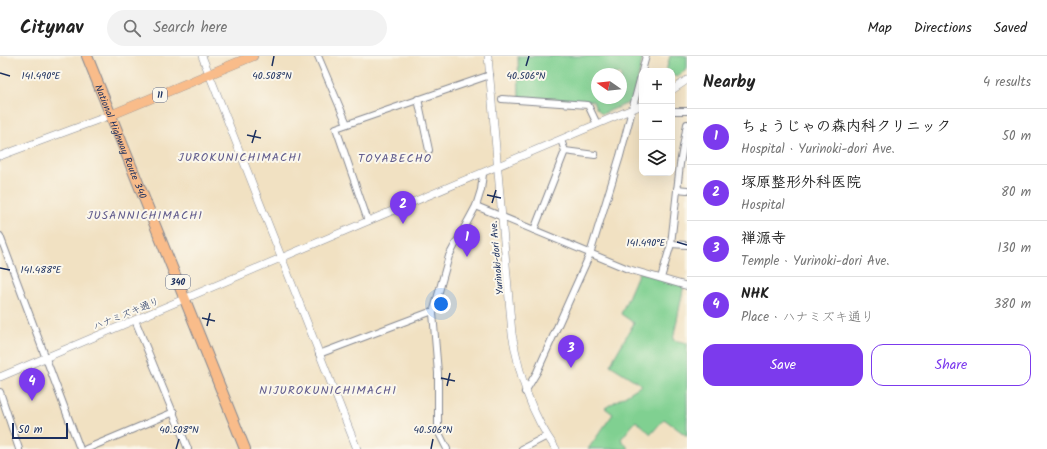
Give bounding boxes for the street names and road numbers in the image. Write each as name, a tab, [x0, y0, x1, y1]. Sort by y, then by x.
street label: National Highway Route 340	[90, 82, 151, 201]
road number: 11	[153, 88, 167, 102]
street label: Yurinoki-dori Ave.	[486, 220, 508, 296]
road number: 340	[166, 275, 190, 289]
street label: ハナミズキ通り	[91, 293, 162, 335]

